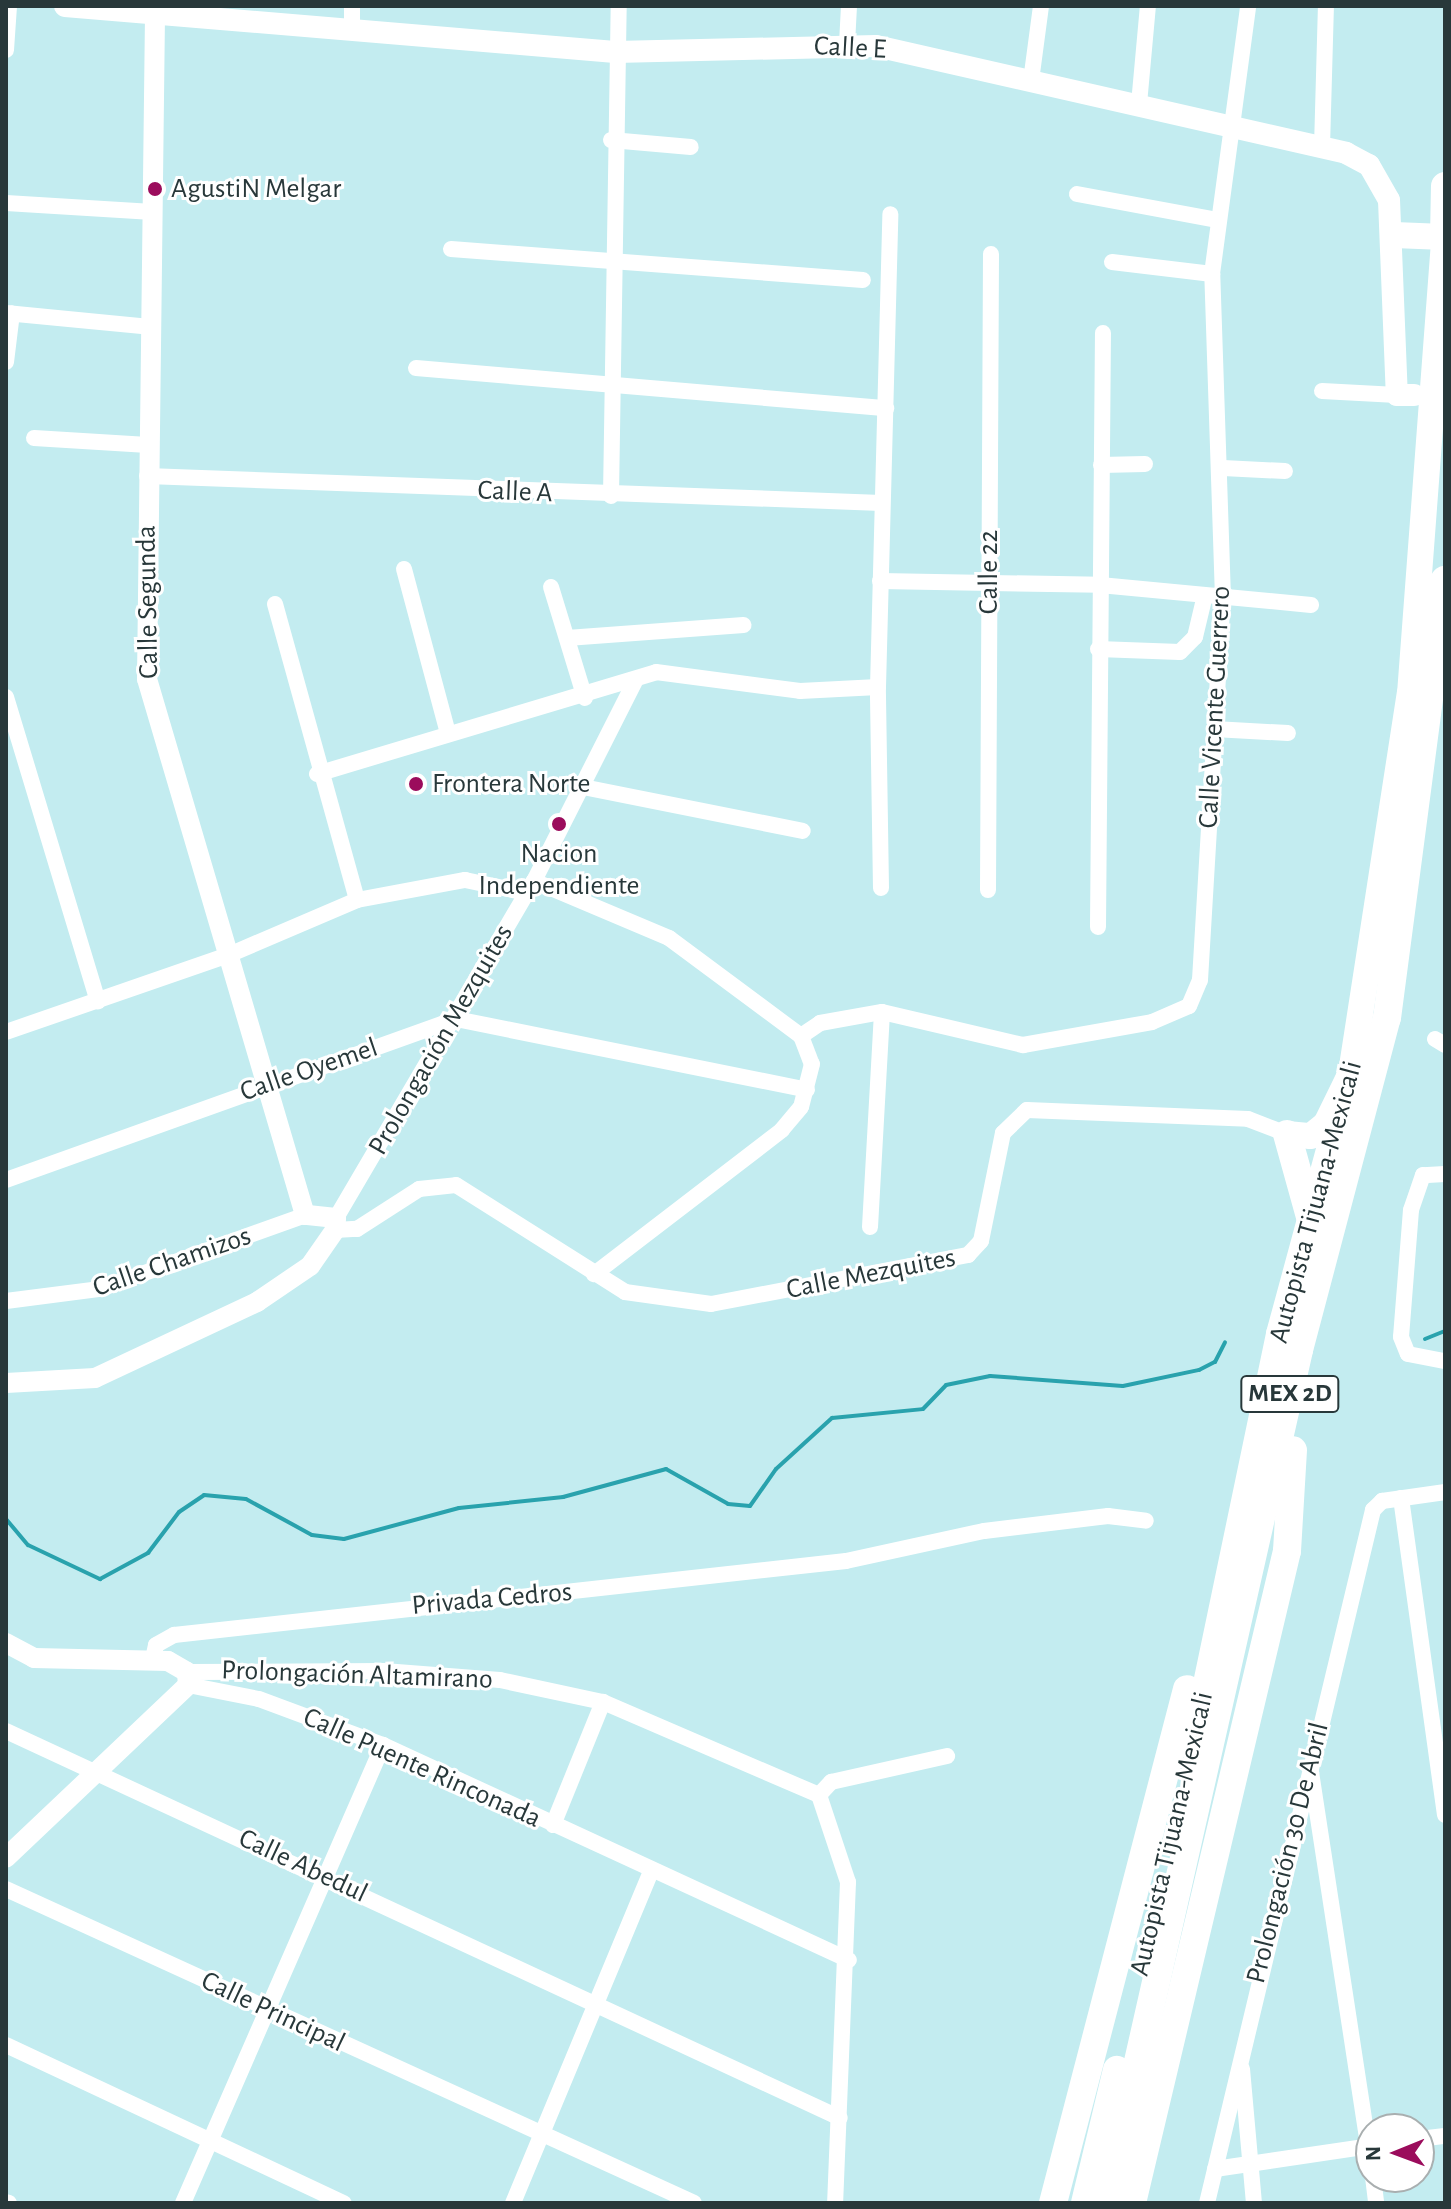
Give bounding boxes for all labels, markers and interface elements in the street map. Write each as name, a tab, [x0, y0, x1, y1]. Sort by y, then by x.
street label: Calle E	[813, 29, 887, 67]
place label: AgustiN Melgar	[171, 172, 341, 206]
marker: AgustiN Melgar	[146, 180, 164, 198]
street label: Calle A	[477, 474, 553, 510]
street label: Calle Segunda	[130, 525, 166, 679]
street label: Calle 22	[972, 530, 1006, 614]
street label: Calle Vicente Guerrero	[1192, 585, 1238, 829]
place label: Frontera Norte	[432, 767, 590, 801]
marker: Frontera Norte	[407, 775, 425, 793]
marker: Nacion Independiente	[550, 815, 568, 833]
place label: Nacion Independiente	[479, 837, 639, 903]
street label: Prolongación Mezquites	[361, 919, 521, 1161]
street label: Calle Oyemel	[236, 1031, 382, 1109]
street label: Autopista Tijuana-Mexicali	[1262, 1057, 1370, 1347]
street label: Calle Chamizos	[88, 1219, 256, 1305]
street label: Calle Mezquites	[784, 1241, 958, 1307]
road number: MEX 2D	[1240, 1372, 1340, 1416]
street label: Privada Cedros	[410, 1575, 574, 1623]
street label: Prolongación Altamirano	[221, 1653, 493, 1697]
street label: Autopista Tijuana-Mexicali	[1123, 1689, 1221, 1979]
street label: Calle Puente Rinconada	[298, 1700, 546, 1836]
street label: Prolongación 30 De Abril	[1239, 1719, 1337, 1987]
street label: Calle Abedul	[233, 1822, 373, 1910]
street label: Calle Principal	[196, 1964, 350, 2060]
north arrow	[1355, 2113, 1435, 2193]
text: N	[1362, 2146, 1384, 2161]

